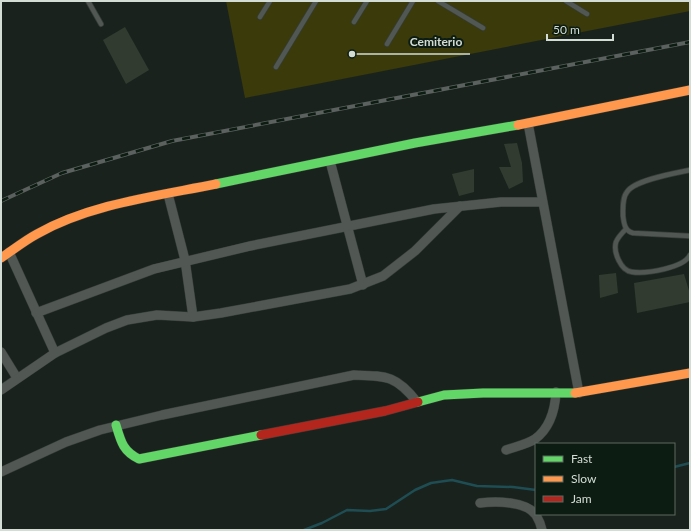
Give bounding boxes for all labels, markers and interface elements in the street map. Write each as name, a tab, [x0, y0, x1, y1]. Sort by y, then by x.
scale bar	[547, 16, 613, 42]
text: 50 m	[553, 22, 580, 37]
callout: Cemiterio	[402, 30, 470, 54]
text: Cemiterio	[410, 34, 462, 49]
legend	[535, 443, 675, 515]
text: Fast	[571, 451, 593, 466]
text: Slow	[571, 471, 597, 486]
text: Jam	[571, 491, 592, 506]

